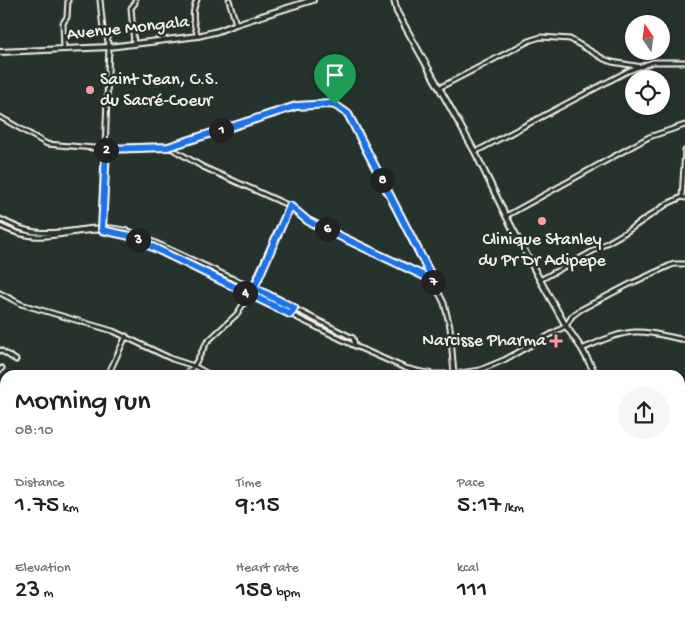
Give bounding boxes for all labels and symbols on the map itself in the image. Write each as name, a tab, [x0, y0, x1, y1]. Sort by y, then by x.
street label: Avenue Mongala	[66, 12, 191, 46]
north arrow	[625, 15, 670, 60]
pin	[314, 54, 356, 105]
place label: Saint Jean, C.S. du Sacré-Coeur	[100, 70, 219, 112]
marker: Saint Jean, C.S. du Sacré-Coeur	[84, 84, 96, 96]
pin: 1	[208, 118, 234, 142]
pin: 2	[94, 138, 118, 162]
pin: 8	[370, 168, 394, 192]
marker: Clinique Stanley du Pr Dr Adipepe	[536, 215, 548, 227]
pin: 6	[314, 216, 340, 242]
pin: 3	[126, 228, 150, 252]
place label: Clinique Stanley du Pr Dr Adipepe	[478, 230, 606, 272]
pin: 7	[420, 270, 446, 294]
pin: 4	[232, 280, 258, 306]
place label: Narcisse Pharma	[422, 331, 547, 352]
marker: Narcisse Pharma	[550, 335, 562, 347]

